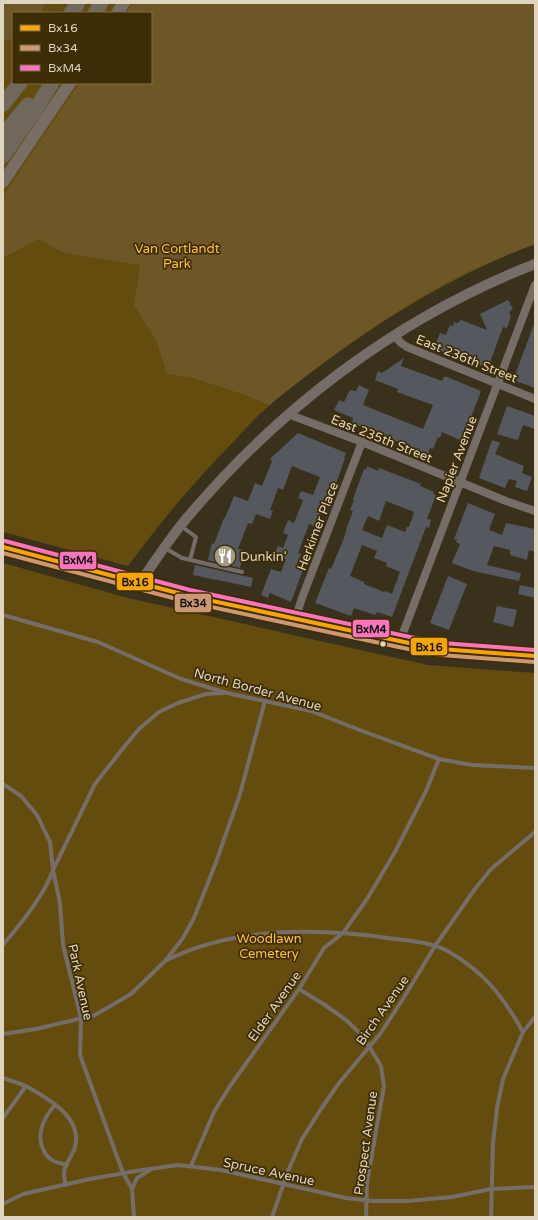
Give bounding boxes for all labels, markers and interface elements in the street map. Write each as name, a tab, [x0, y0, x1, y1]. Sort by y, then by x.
legend	[12, 12, 152, 84]
text: Bx16	[48, 21, 78, 35]
text: Bx34	[48, 41, 78, 55]
text: BxM4	[48, 61, 82, 75]
park label: Van Cortlandt Park	[134, 241, 220, 272]
street label: East 236th Street	[414, 331, 520, 387]
street label: East 235th Street	[329, 411, 435, 467]
street label: Napier Avenue	[433, 414, 481, 505]
street label: Herkimer Place	[294, 480, 342, 573]
restaurant icon: Dunkin'	[212, 543, 238, 569]
place label: Dunkin'	[240, 549, 287, 565]
line badge: BxM4	[59, 551, 97, 570]
text: BxM4	[63, 554, 94, 567]
line badge: Bx16	[116, 572, 154, 591]
text: Bx16	[121, 576, 149, 589]
line badge: Bx34	[174, 593, 212, 613]
text: Bx34	[179, 597, 207, 610]
line badge: BxM4	[352, 619, 390, 638]
text: BxM4	[356, 623, 387, 636]
line badge: Bx16	[410, 637, 448, 656]
unlabelled marker	[378, 639, 388, 649]
text: Bx16	[415, 641, 443, 654]
street label: North Border Avenue	[192, 665, 323, 715]
park label: Woodlawn Cemetery	[236, 931, 302, 962]
street label: Park Avenue	[64, 943, 96, 1022]
street label: Elder Avenue	[245, 968, 305, 1045]
street label: Birch Avenue	[353, 973, 413, 1049]
street label: Prospect Avenue	[351, 1090, 381, 1196]
street label: Spruce Avenue	[222, 1154, 316, 1189]

